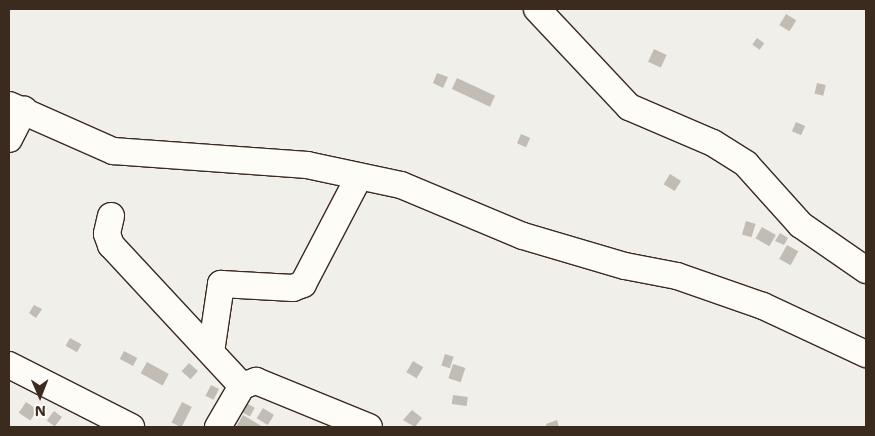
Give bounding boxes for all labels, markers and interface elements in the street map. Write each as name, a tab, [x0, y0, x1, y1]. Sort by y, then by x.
north arrow	[15, 371, 65, 421]
text: N	[35, 402, 46, 420]

